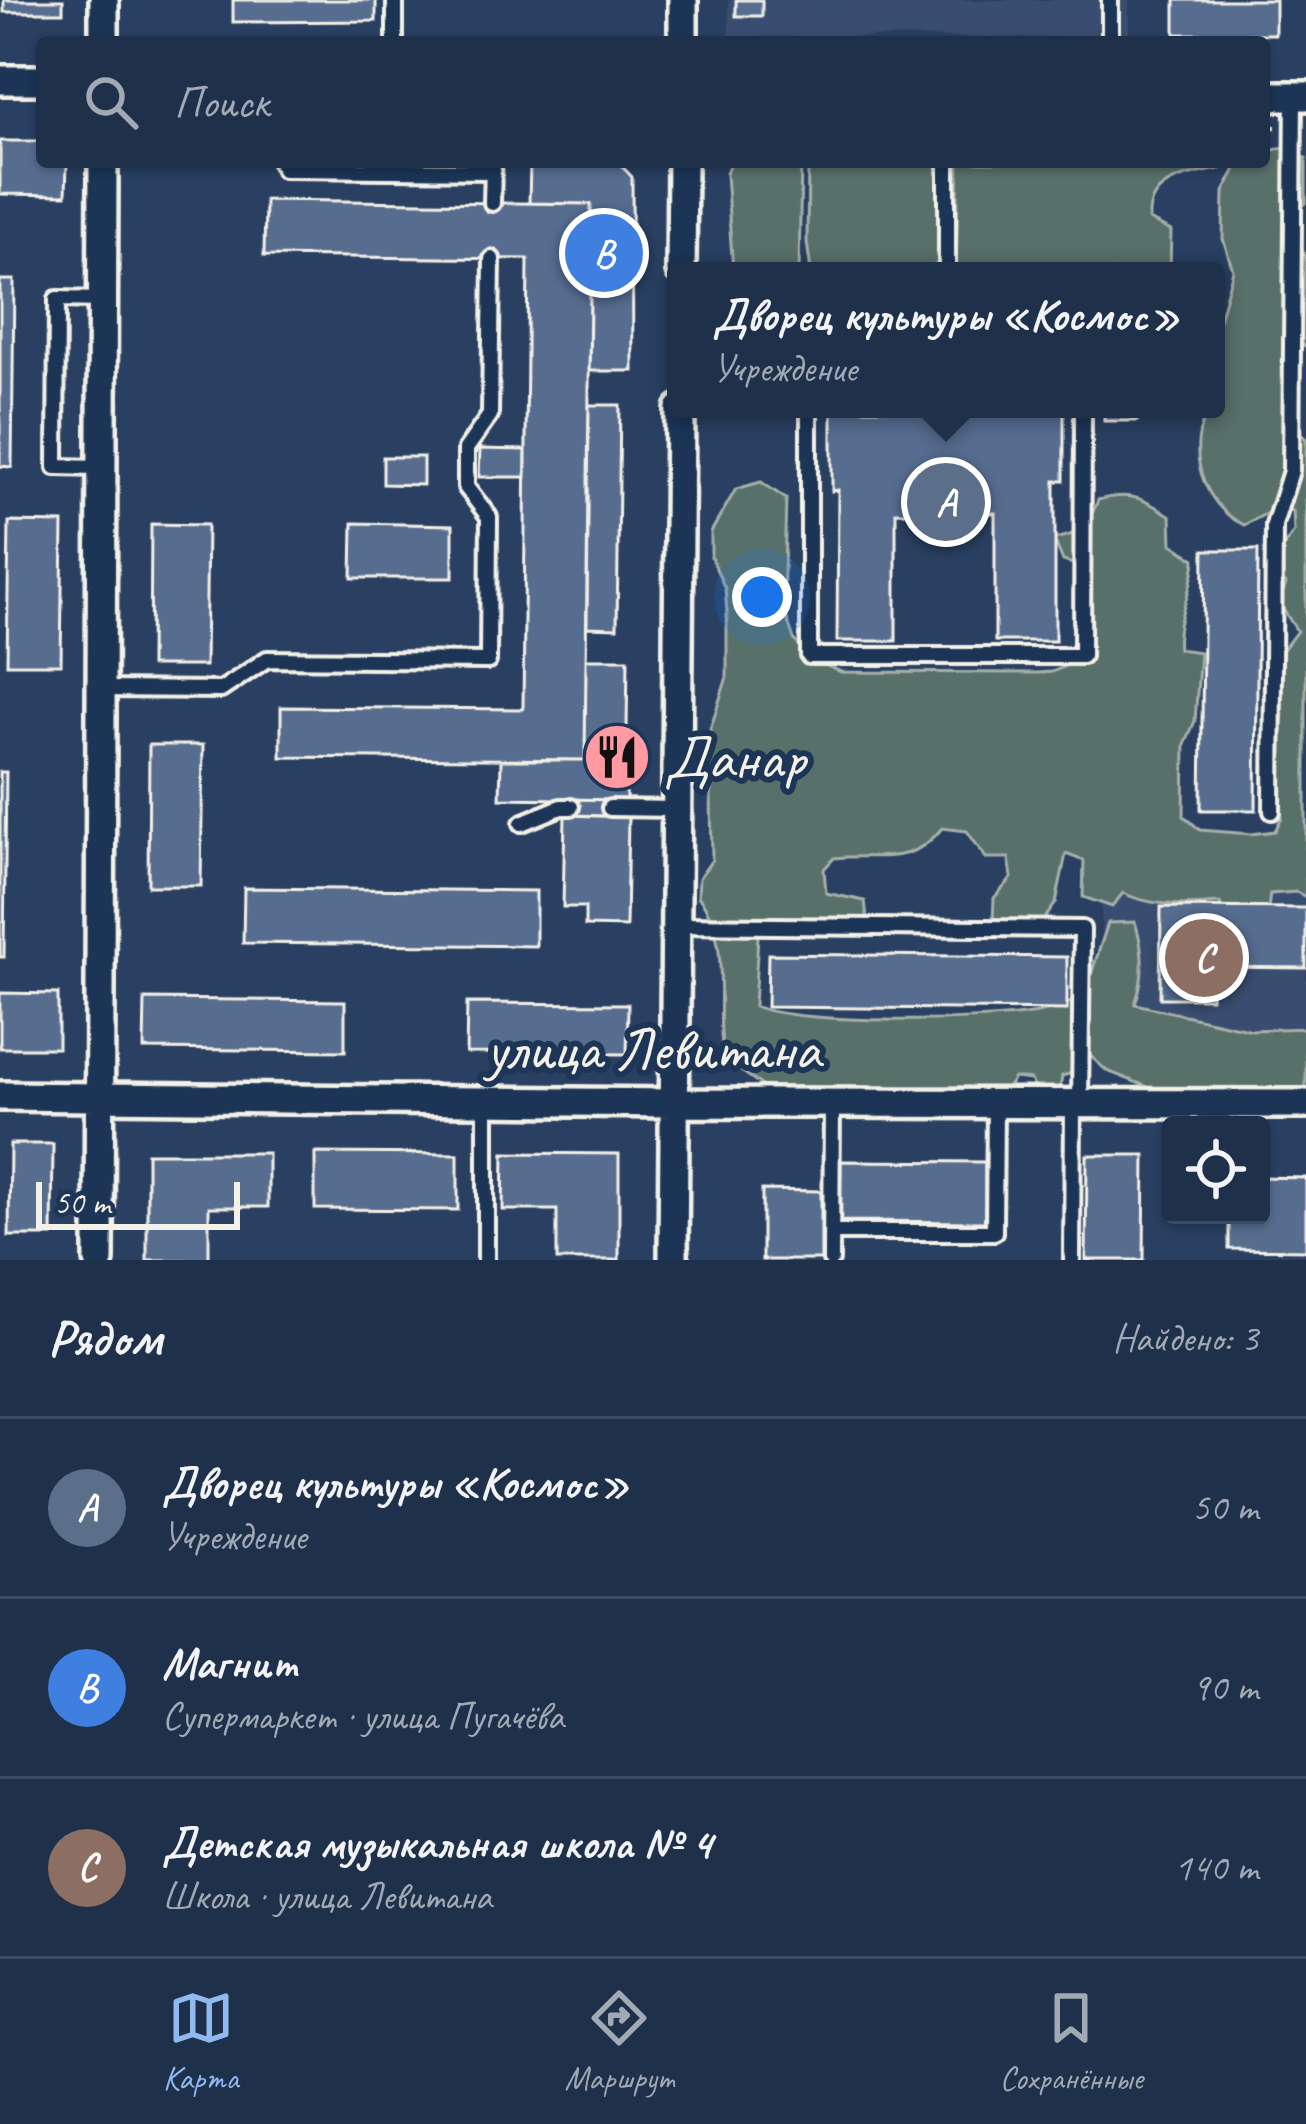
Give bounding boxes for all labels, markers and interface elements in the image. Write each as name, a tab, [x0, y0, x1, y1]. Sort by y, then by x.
search box	[36, 36, 1270, 168]
icon: search	[78, 69, 144, 135]
text: Поиск	[174, 74, 269, 131]
pin: B	[565, 208, 643, 298]
popup	[667, 262, 1225, 418]
text: Дворец культуры «Космос»	[712, 287, 1180, 344]
text: Учреждение	[712, 344, 857, 393]
pin: A	[907, 457, 985, 547]
your location	[732, 567, 792, 627]
place label: Данар	[664, 720, 808, 796]
restaurant icon: Данар	[582, 722, 652, 792]
pin: C	[1165, 913, 1243, 1003]
street label: улица Левитана	[483, 1011, 824, 1087]
map controls	[1162, 1116, 1270, 1224]
button: locate	[1162, 1116, 1270, 1224]
scale bar	[36, 1176, 240, 1229]
text: 50 m	[54, 1182, 110, 1224]
text: Рядом	[48, 1306, 162, 1370]
text: Найдено: 3	[1113, 1314, 1258, 1363]
text: Дворец культуры «Космос»	[162, 1455, 629, 1512]
text: A	[77, 1483, 97, 1532]
text: 50 m	[1192, 1483, 1258, 1532]
text: Учреждение	[162, 1512, 307, 1561]
text: Магнит	[162, 1635, 298, 1692]
text: B	[77, 1663, 97, 1712]
text: 90 m	[1192, 1663, 1258, 1712]
text: Супермаркет · улица Пугачёва	[162, 1692, 564, 1741]
text: Детская музыкальная школа № 4	[162, 1815, 712, 1872]
text: C	[78, 1843, 96, 1892]
text: 140 m	[1174, 1843, 1258, 1892]
text: Школа · улица Левитана	[162, 1872, 492, 1921]
tab: Карта	[163, 1985, 239, 2099]
tab: Маршрут	[565, 1985, 674, 2099]
tab: Сохранённые	[1000, 1985, 1143, 2099]

